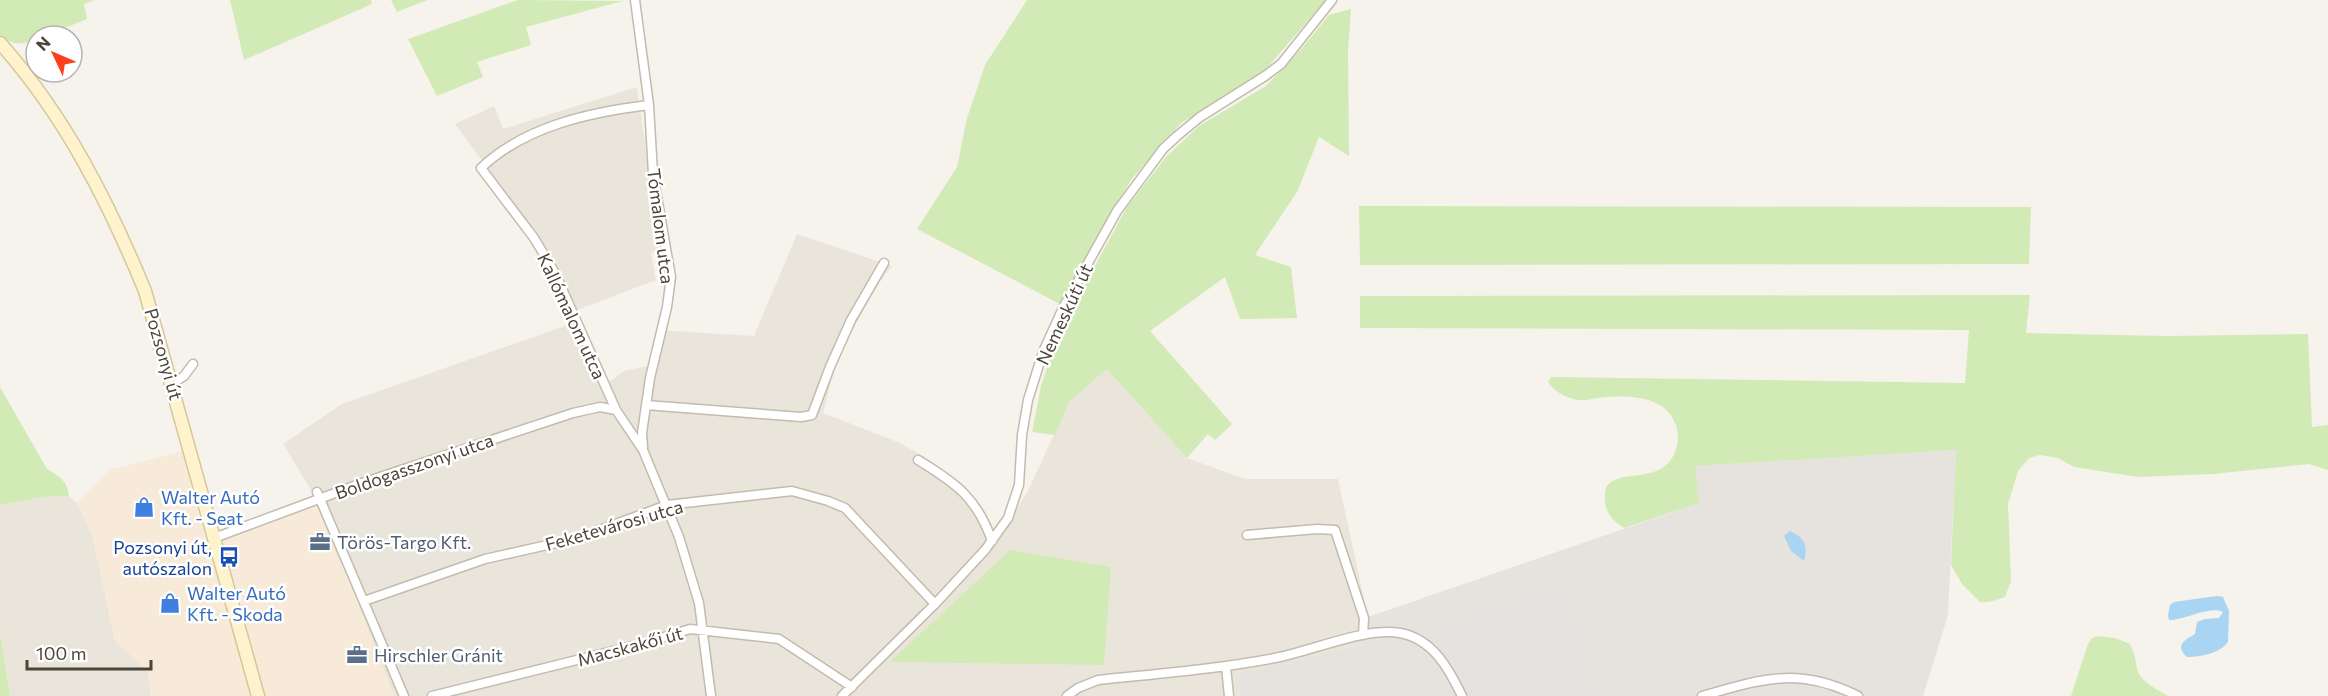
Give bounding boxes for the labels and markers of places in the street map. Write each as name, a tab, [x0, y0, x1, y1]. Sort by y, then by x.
place label: Walter Autó Kft. - Seat	[161, 486, 260, 529]
shop icon: Walter Autó Kft. - Seat	[132, 495, 156, 519]
office icon: Törös-Targo Kft.	[308, 530, 332, 554]
place label: Törös-Targo Kft.	[337, 531, 471, 553]
place label: Pozsonyi út, autószalon	[113, 536, 212, 579]
bus stop icon: Pozsonyi út, autószalon	[217, 545, 241, 569]
place label: Walter Autó Kft. - Skoda	[187, 582, 286, 625]
shop icon: Walter Autó Kft. - Skoda	[158, 591, 182, 615]
office icon: Hirschler Gránit	[345, 643, 369, 667]
place label: Hirschler Gránit	[374, 644, 503, 666]

